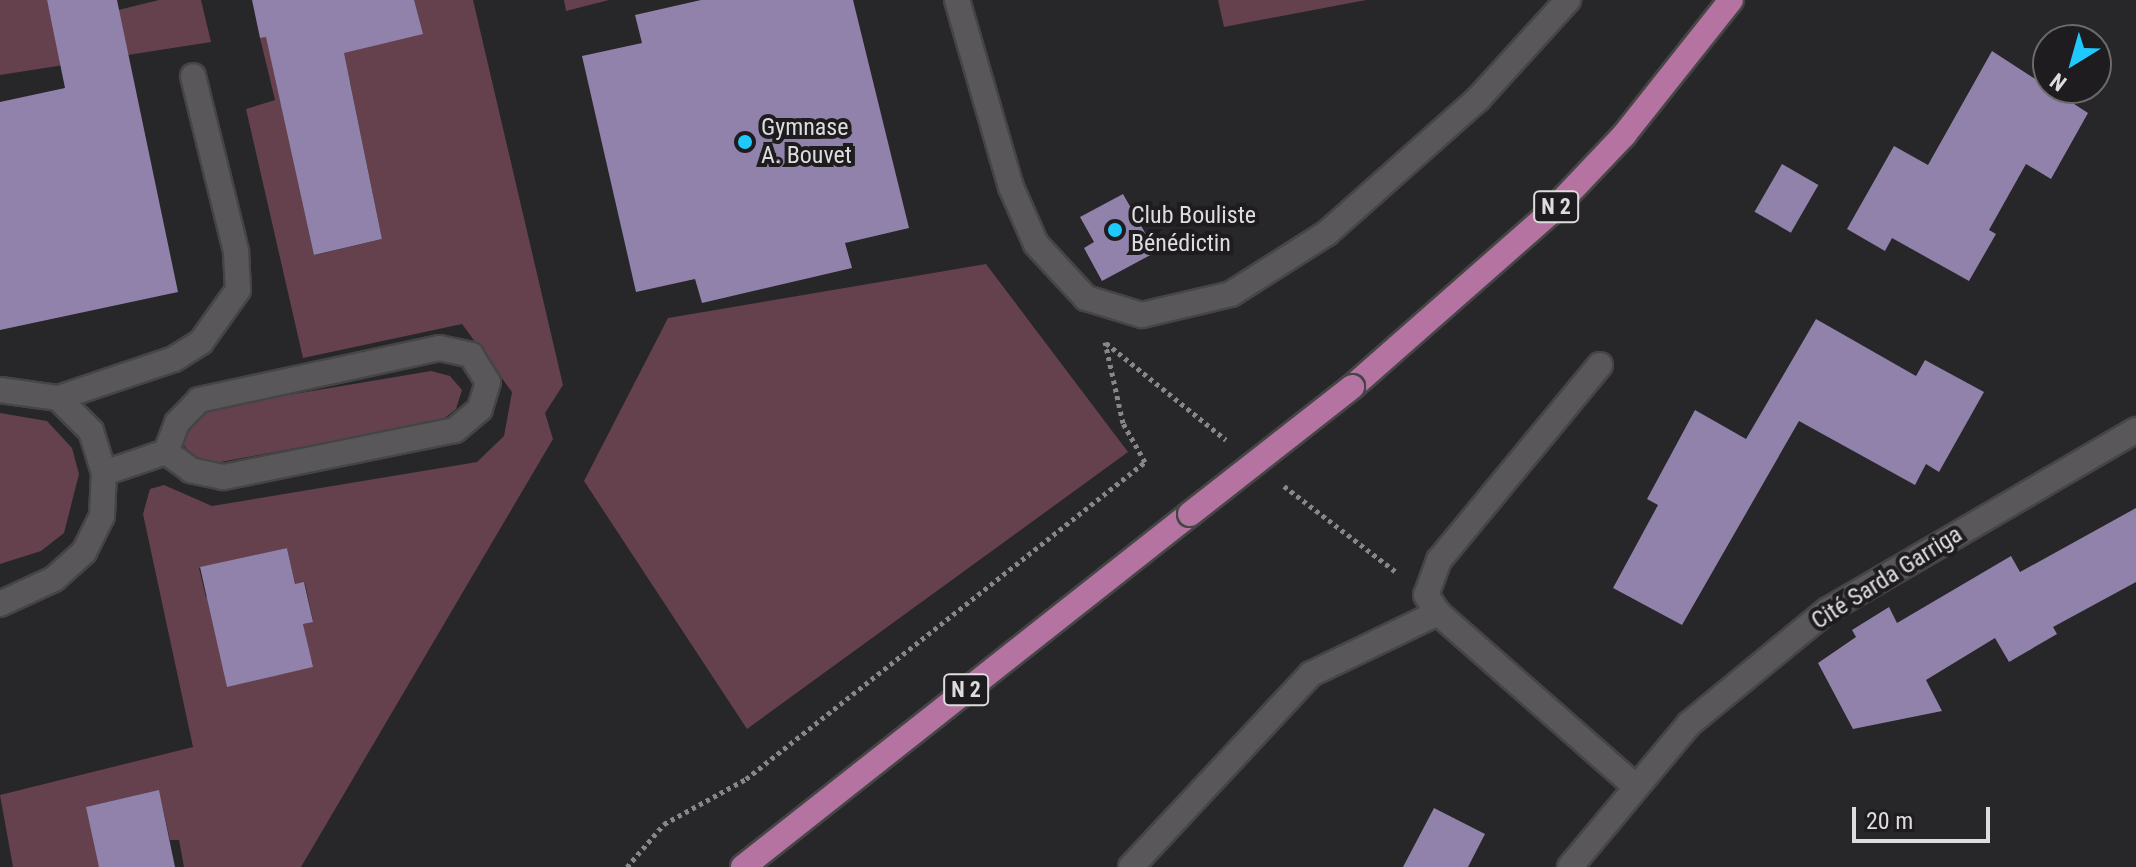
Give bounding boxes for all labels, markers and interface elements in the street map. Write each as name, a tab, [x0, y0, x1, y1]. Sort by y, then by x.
north arrow	[2032, 24, 2112, 104]
text: N	[2046, 68, 2071, 96]
place label: Gymnase A. Bouvet	[761, 114, 852, 170]
marker: Gymnase A. Bouvet	[736, 133, 754, 151]
road number: N 2	[1532, 189, 1580, 225]
place label: Club Bouliste Bénédictin	[1131, 202, 1256, 258]
marker: Club Bouliste Bénédictin	[1106, 221, 1124, 239]
street label: Cité Sarda Garriga	[1806, 520, 1968, 636]
road number: N 2	[942, 672, 990, 708]
scale bar	[1856, 791, 1994, 841]
text: 20 m	[1866, 807, 1913, 835]

